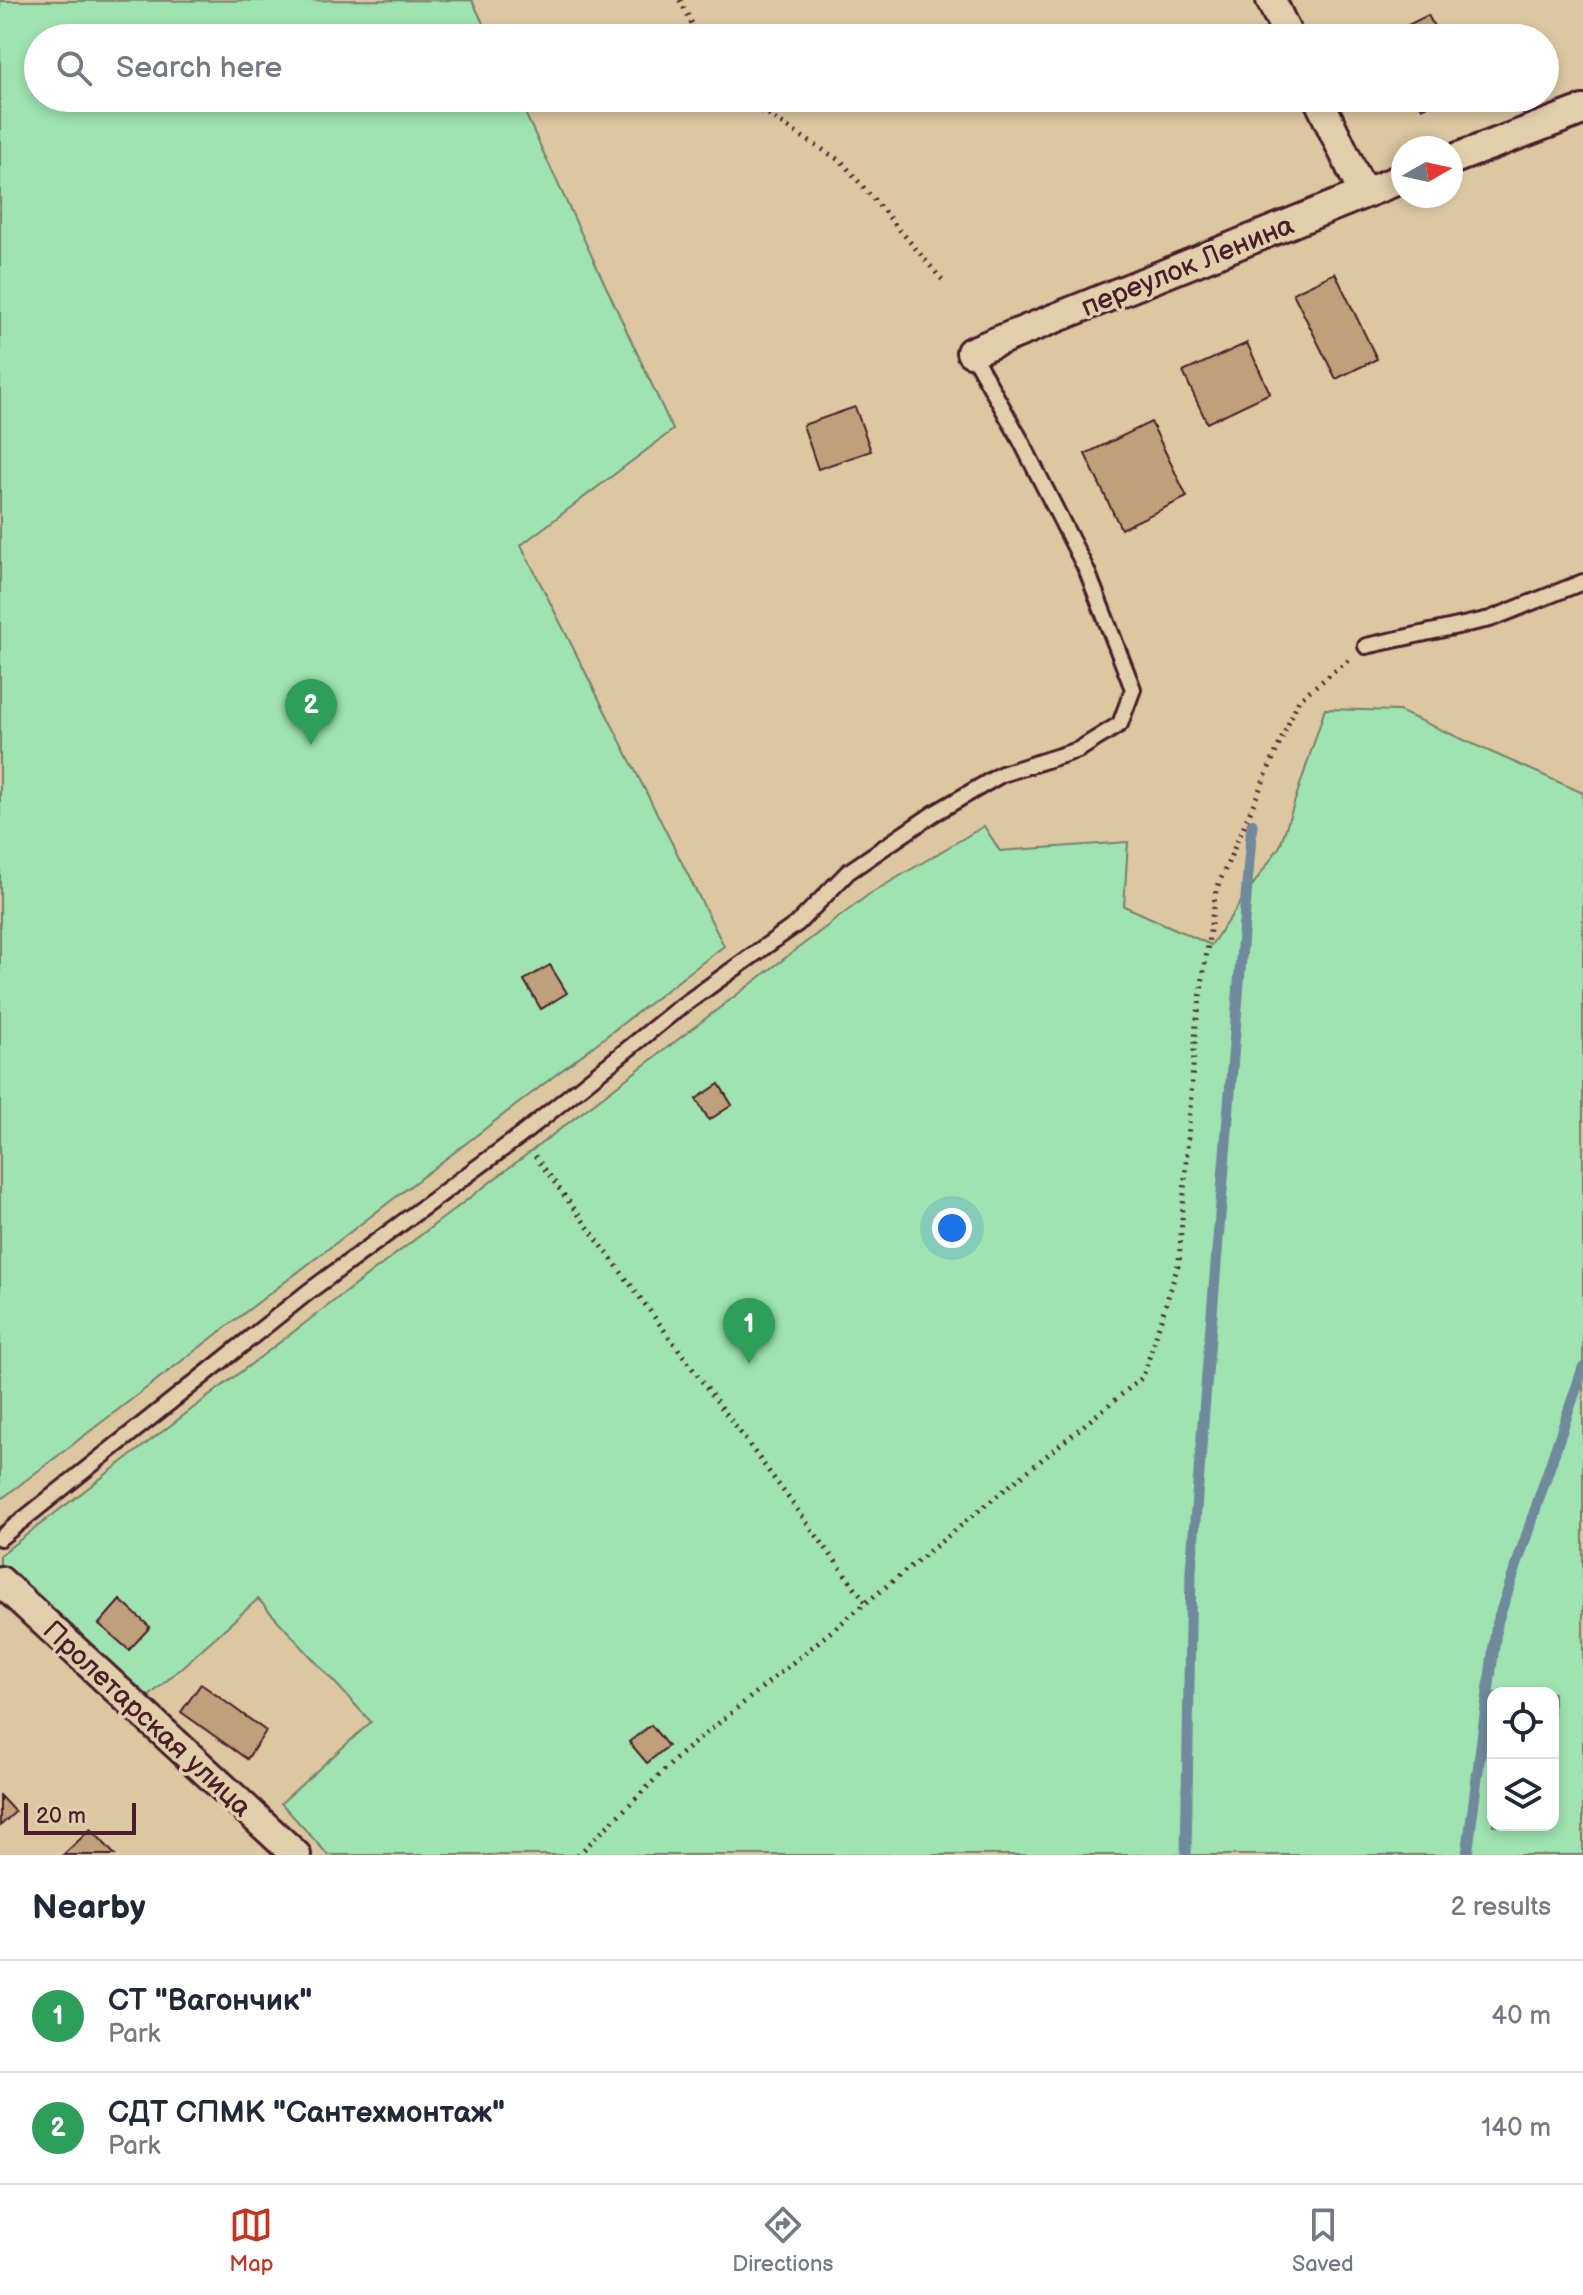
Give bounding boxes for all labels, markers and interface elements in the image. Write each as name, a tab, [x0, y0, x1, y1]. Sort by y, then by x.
search box	[24, 24, 1559, 112]
icon: search	[52, 46, 96, 90]
text: Search here	[116, 50, 282, 86]
north arrow	[1391, 136, 1463, 208]
street label: переулок Ленина	[1076, 209, 1299, 324]
pin: 2	[285, 679, 337, 745]
your location	[932, 1208, 972, 1248]
pin: 1	[723, 1298, 775, 1364]
street label: Пролетарская улица	[36, 1614, 258, 1824]
map controls	[1487, 1687, 1559, 1831]
button: locate	[1487, 1687, 1559, 1759]
button: layers	[1487, 1759, 1559, 1831]
scale bar	[24, 1799, 136, 1835]
text: 20 m	[36, 1803, 86, 1830]
text: Nearby	[32, 1887, 146, 1928]
text: 2 results	[1451, 1892, 1551, 1923]
text: СТ "Вагончик"	[108, 1983, 312, 2019]
text: 1	[53, 2001, 63, 2032]
text: 40 m	[1491, 2001, 1551, 2032]
text: Park	[108, 2019, 160, 2050]
text: СДТ СПМК "Сантехмонтаж"	[108, 2095, 505, 2131]
text: 2	[50, 2113, 66, 2144]
text: 140 m	[1481, 2113, 1551, 2144]
text: Park	[108, 2131, 160, 2162]
tab: Map	[229, 2203, 274, 2278]
tab: Directions	[732, 2203, 833, 2278]
tab: Saved	[1292, 2203, 1354, 2278]

